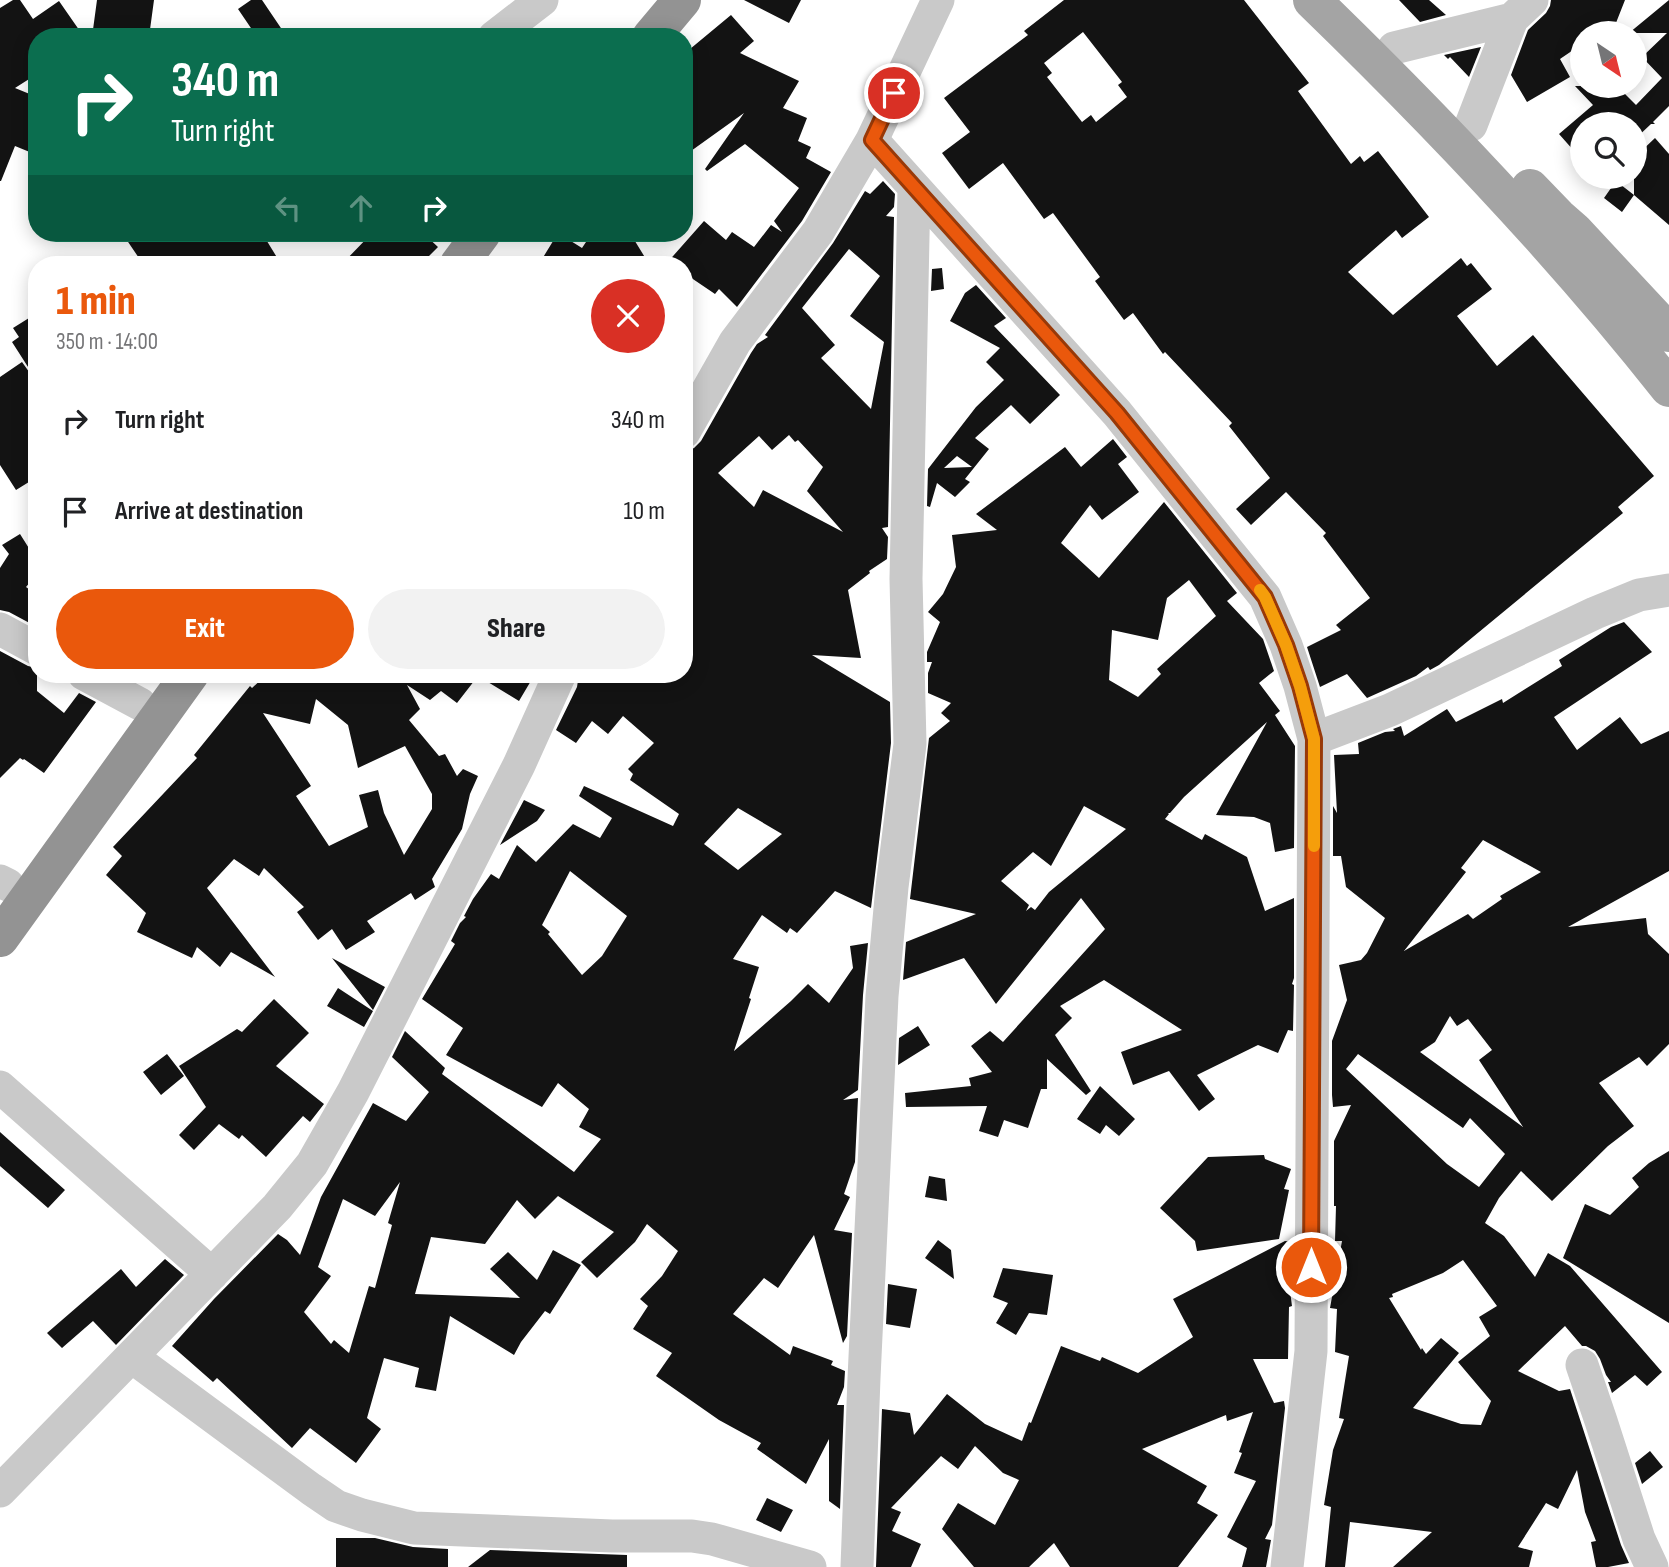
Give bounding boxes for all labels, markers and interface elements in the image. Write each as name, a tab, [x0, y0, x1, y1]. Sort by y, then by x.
north arrow	[1570, 21, 1647, 98]
map controls	[1570, 21, 1647, 189]
text: 340 m	[171, 52, 279, 111]
icon: right	[56, 56, 147, 147]
pin	[864, 63, 924, 123]
icon: arrive	[875, 74, 913, 112]
text: Turn right	[171, 112, 275, 151]
button: search	[1570, 112, 1647, 189]
icon: left	[269, 189, 307, 227]
icon: ahead	[342, 189, 380, 227]
icon: right	[415, 189, 453, 227]
text: 1 min	[56, 276, 136, 327]
button: close	[591, 279, 665, 353]
text: 350 m · 14:00	[56, 328, 158, 356]
icon: right	[56, 402, 94, 440]
text: Turn right	[115, 405, 204, 436]
text: 340 m	[611, 405, 665, 436]
icon: arrive	[56, 493, 94, 531]
text: Arrive at destination	[115, 496, 303, 527]
text: 10 m	[623, 496, 665, 527]
button: Exit	[56, 589, 354, 669]
button: Share	[368, 589, 665, 669]
position arrow	[1274, 1230, 1348, 1304]

